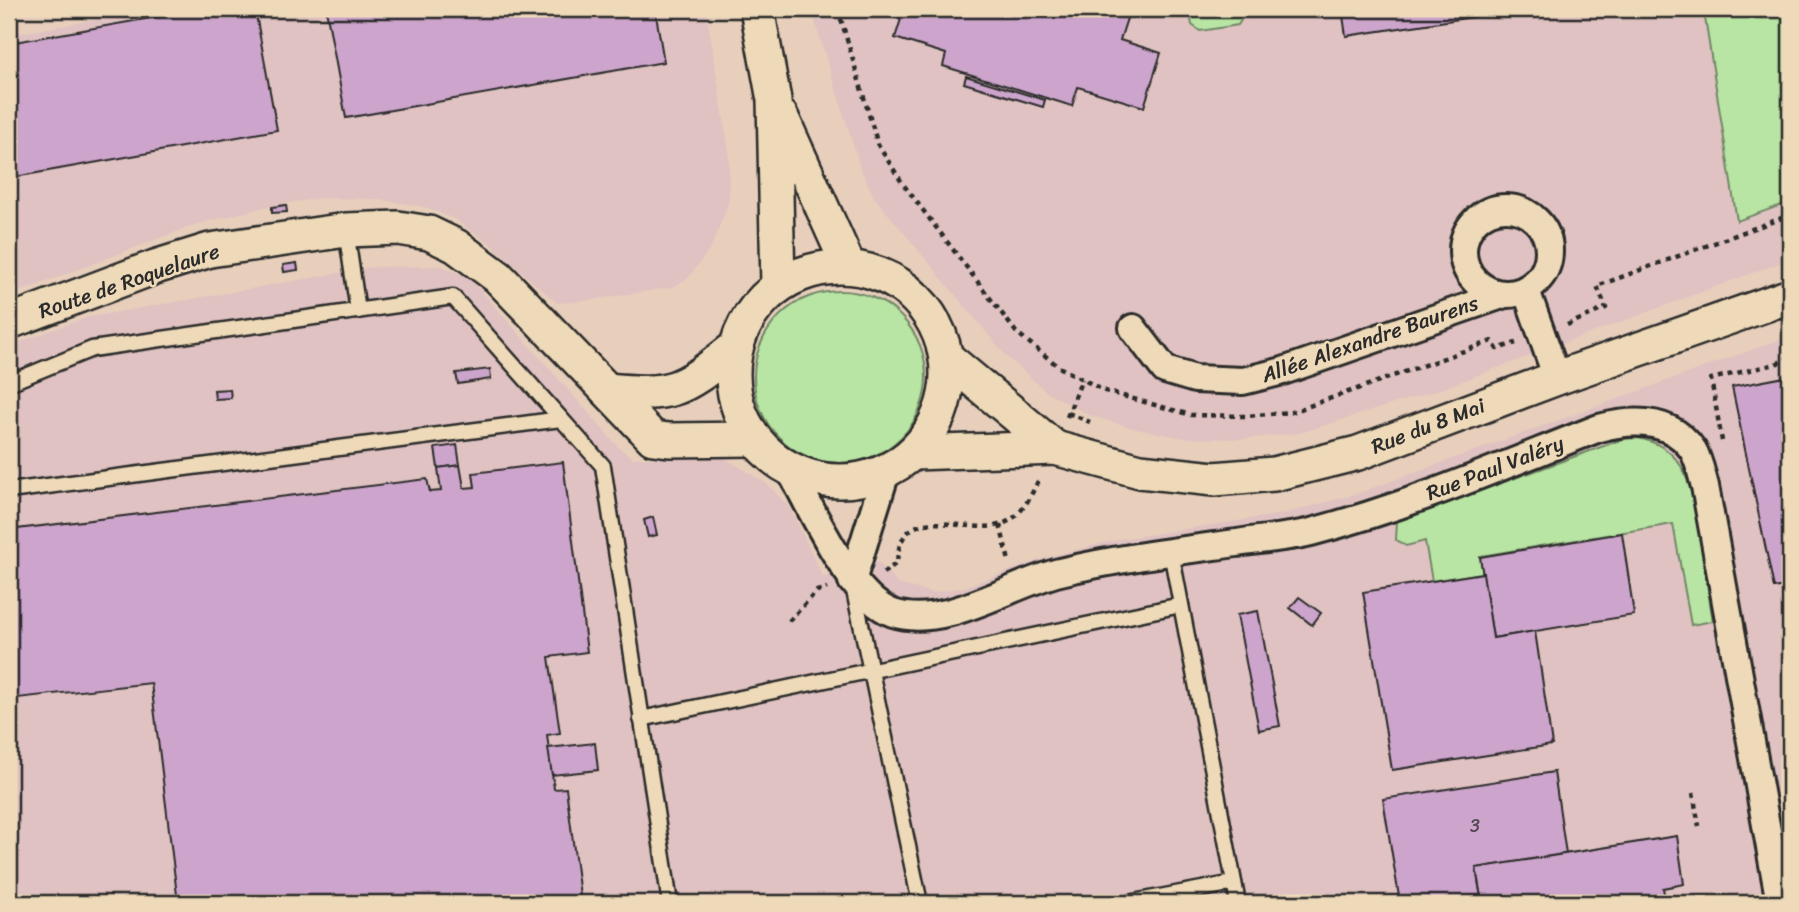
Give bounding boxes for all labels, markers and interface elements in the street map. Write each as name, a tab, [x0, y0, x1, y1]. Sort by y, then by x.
street label: Route de Roquelaure	[33, 232, 225, 330]
street label: Allée Alexandre Baurens	[1255, 284, 1484, 394]
street label: Rue du 8 Mai	[1365, 386, 1492, 465]
street label: Rue Paul Valéry	[1420, 424, 1570, 512]
house number: 3	[1470, 810, 1480, 842]

